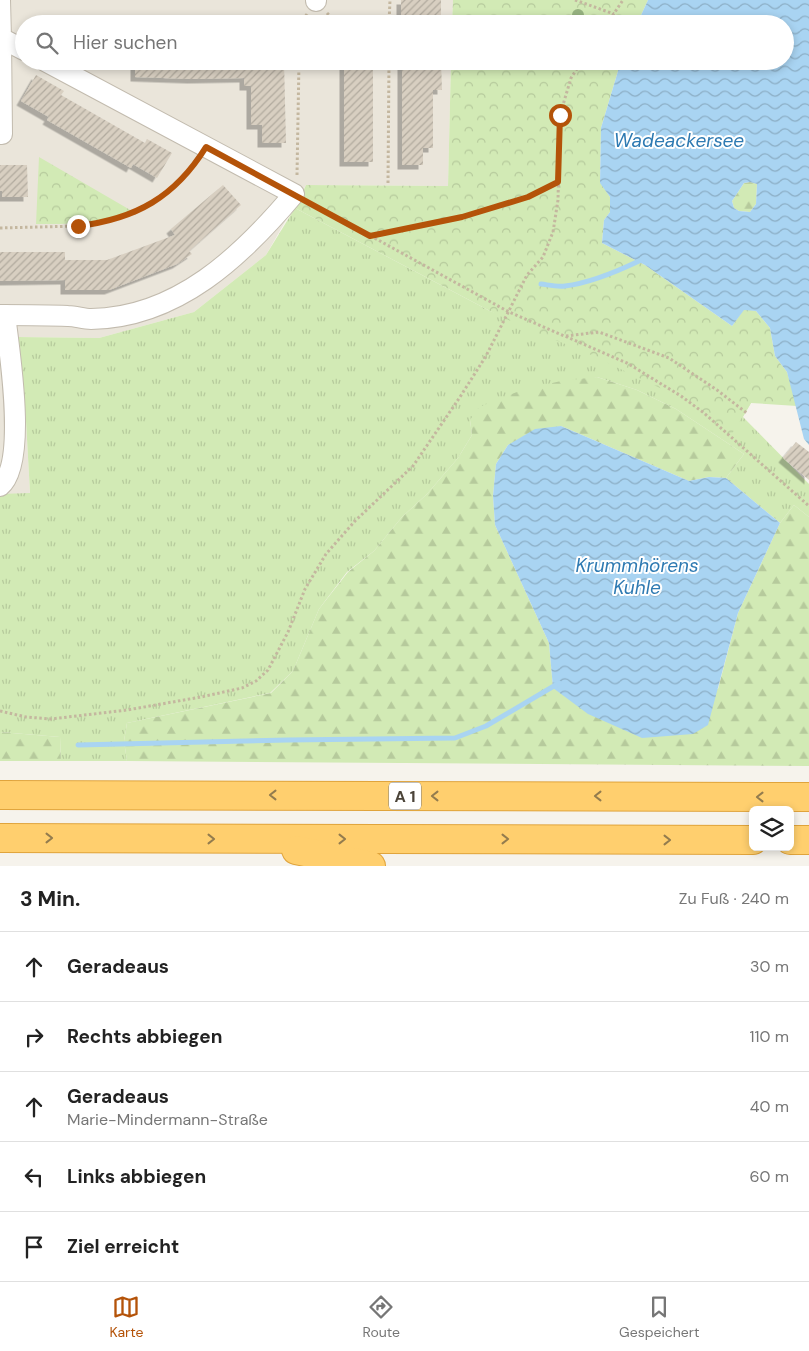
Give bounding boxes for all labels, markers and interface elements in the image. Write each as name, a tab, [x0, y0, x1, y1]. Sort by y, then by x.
search box	[15, 15, 794, 70]
icon: search	[33, 29, 61, 57]
text: Hier suchen	[73, 30, 177, 55]
route start	[549, 104, 572, 127]
water label: Wadeackersee	[614, 128, 744, 153]
route end	[67, 215, 90, 238]
water label: Krummhörens Kuhle	[575, 553, 699, 600]
road number: A 1	[389, 782, 421, 809]
one-way arrow	[269, 790, 276, 800]
one-way arrow	[431, 791, 439, 801]
one-way arrow	[594, 791, 602, 801]
one-way arrow	[756, 792, 764, 802]
map controls	[749, 806, 794, 851]
button: layers	[749, 806, 794, 851]
one-way arrow	[45, 833, 53, 843]
one-way arrow	[207, 833, 215, 844]
one-way arrow	[339, 834, 347, 844]
one-way arrow	[502, 834, 509, 844]
one-way arrow	[664, 835, 672, 845]
text: 3 Min.	[20, 885, 80, 913]
text: Zu Fuß · 240 m	[679, 888, 789, 909]
icon: ahead	[20, 953, 48, 981]
text: Geradeaus	[67, 954, 169, 979]
text: 30 m	[750, 956, 789, 977]
icon: right	[20, 1023, 48, 1051]
text: Rechts abbiegen	[67, 1024, 222, 1049]
text: 110 m	[750, 1026, 789, 1047]
text: Geradeaus	[67, 1084, 169, 1109]
icon: ahead	[20, 1093, 48, 1121]
text: 40 m	[750, 1096, 789, 1117]
text: Marie-Mindermann-Straße	[67, 1109, 268, 1130]
icon: left	[20, 1163, 48, 1191]
text: Links abbiegen	[67, 1164, 206, 1189]
text: 60 m	[749, 1166, 789, 1187]
icon: arrive	[20, 1233, 48, 1261]
text: Ziel erreicht	[67, 1234, 179, 1259]
tab: Karte	[110, 1293, 143, 1341]
tab: Route	[363, 1293, 400, 1341]
tab: Gespeichert	[619, 1293, 699, 1341]

